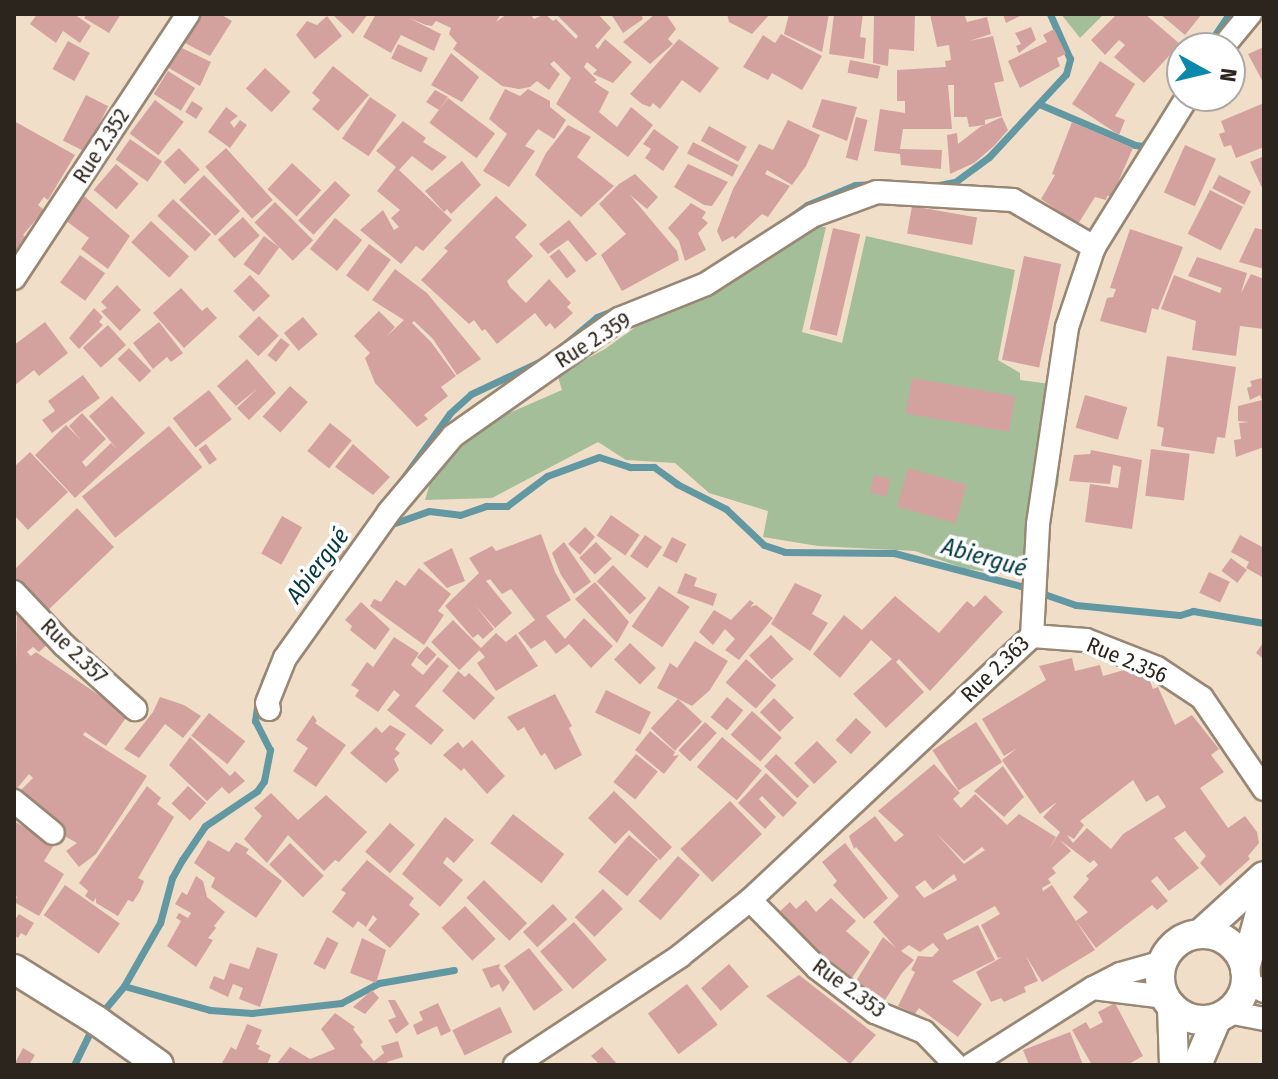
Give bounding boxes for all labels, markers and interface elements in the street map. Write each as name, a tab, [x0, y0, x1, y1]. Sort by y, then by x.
north arrow	[1166, 32, 1246, 112]
text: N	[1214, 67, 1243, 84]
street label: Rue 2.352	[67, 104, 135, 188]
street label: Rue 2.359	[550, 306, 636, 374]
water label: Abiergué	[280, 523, 356, 609]
water label: Abiergué	[938, 532, 1030, 584]
street label: Rue 2.357	[35, 613, 113, 689]
street label: Rue 2.363	[955, 630, 1035, 708]
street label: Rue 2.356	[1083, 631, 1171, 689]
street label: Rue 2.353	[807, 953, 891, 1023]

